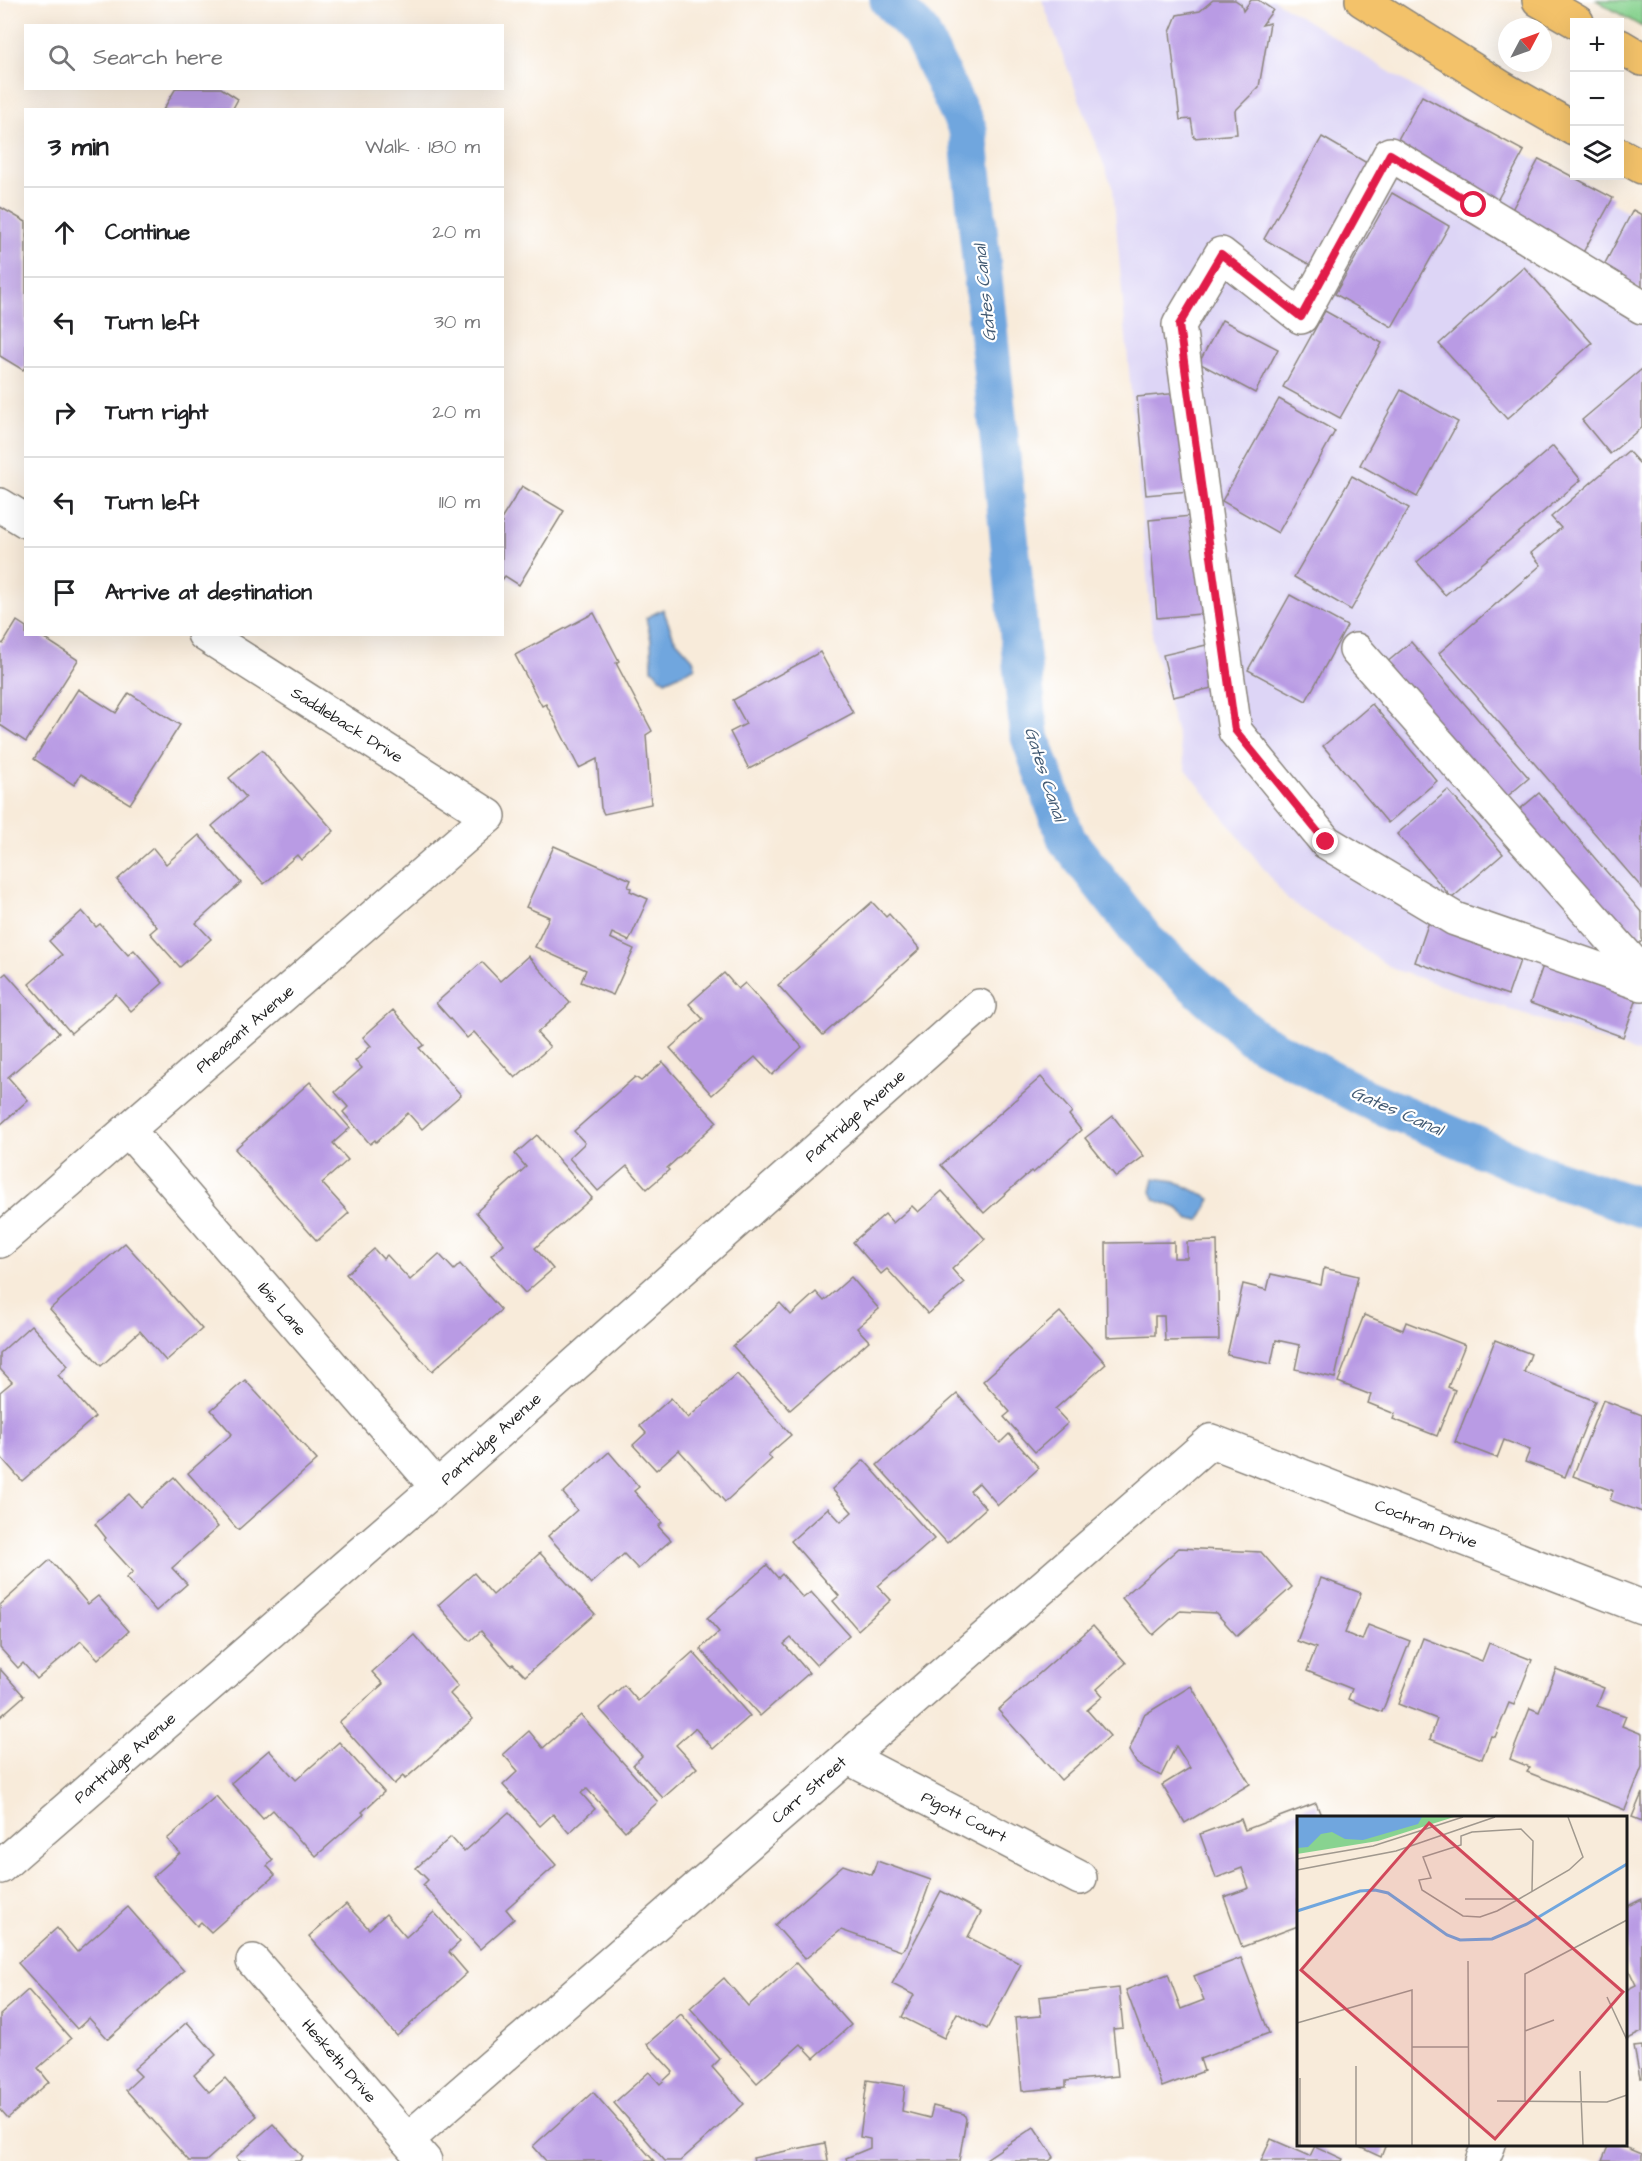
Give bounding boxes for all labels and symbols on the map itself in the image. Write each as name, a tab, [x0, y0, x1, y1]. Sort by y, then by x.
north arrow	[1498, 18, 1552, 72]
route start	[1460, 191, 1486, 217]
water label: Gates Canal	[967, 241, 1003, 343]
street label: Saddleback Drive	[287, 682, 407, 768]
water label: Gates Canal	[1018, 724, 1073, 826]
route end	[1312, 828, 1338, 854]
street label: Pheasant Avenue	[191, 980, 299, 1078]
street label: Partridge Avenue	[800, 1065, 911, 1168]
water label: Gates Canal	[1347, 1080, 1449, 1143]
street label: Ibis Lane	[253, 1278, 312, 1341]
street label: Partridge Avenue	[436, 1388, 547, 1491]
street label: Cochran Drive	[1371, 1494, 1481, 1554]
street label: Partridge Avenue	[69, 1707, 182, 1809]
street label: Carr Street	[767, 1751, 852, 1829]
street label: Pigott Court	[917, 1786, 1011, 1849]
inset map	[1297, 1816, 1627, 2146]
street label: Hesketh Drive	[297, 2014, 382, 2108]

